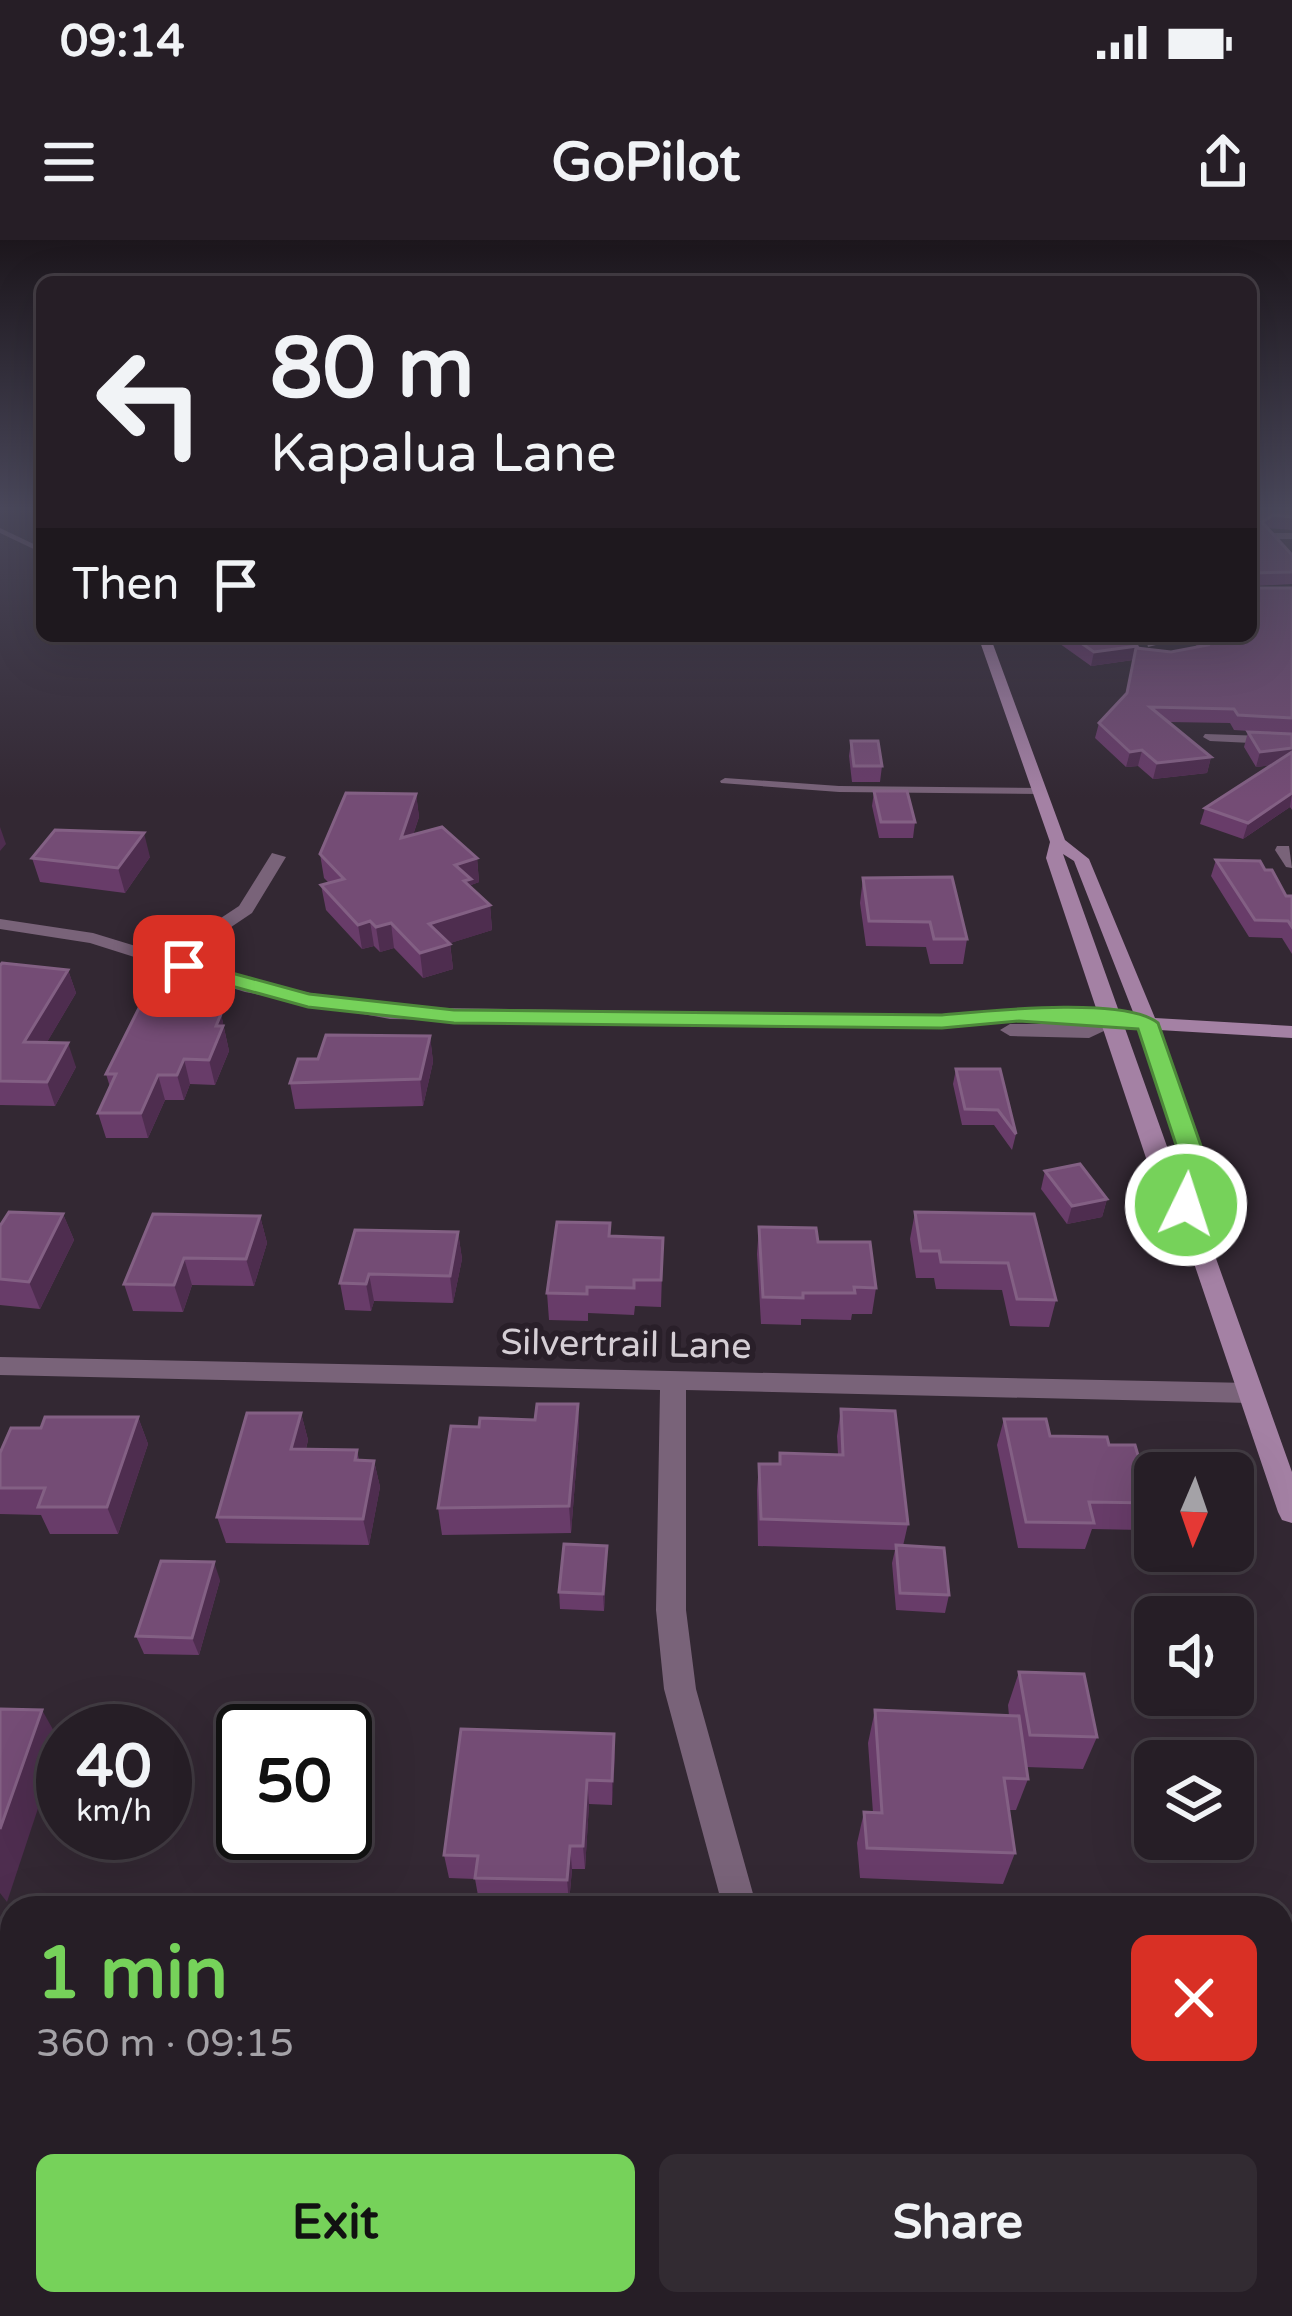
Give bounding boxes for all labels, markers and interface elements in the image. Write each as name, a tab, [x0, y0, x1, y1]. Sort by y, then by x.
text: 09:14	[60, 15, 185, 69]
icon: menu	[36, 129, 102, 195]
icon: share	[1190, 129, 1256, 195]
text: GoPilot	[552, 130, 740, 195]
text: 80 m	[270, 319, 474, 420]
icon: left	[72, 324, 228, 480]
text: Kapalua Lane	[270, 421, 617, 486]
icon: arrive	[203, 552, 269, 618]
text: Then	[72, 558, 179, 612]
pin	[133, 915, 235, 1017]
icon: arrive	[151, 933, 217, 999]
position arrow	[1123, 1142, 1249, 1268]
street label: Silvertrail Lane	[500, 1321, 752, 1368]
north arrow	[1134, 1452, 1254, 1572]
map controls	[1134, 1452, 1254, 1860]
button: sound	[1134, 1596, 1254, 1716]
speed limit sign: 50	[216, 1704, 372, 1860]
text: 40	[76, 1731, 152, 1803]
button: layers	[1134, 1740, 1254, 1860]
text: km/h	[76, 1793, 152, 1830]
text: 1 min	[36, 1931, 228, 2018]
button: close	[1131, 1935, 1257, 2061]
text: 360 m · 09:15	[36, 2020, 294, 2067]
button: Exit	[36, 2154, 635, 2292]
button: Share	[659, 2154, 1257, 2292]

